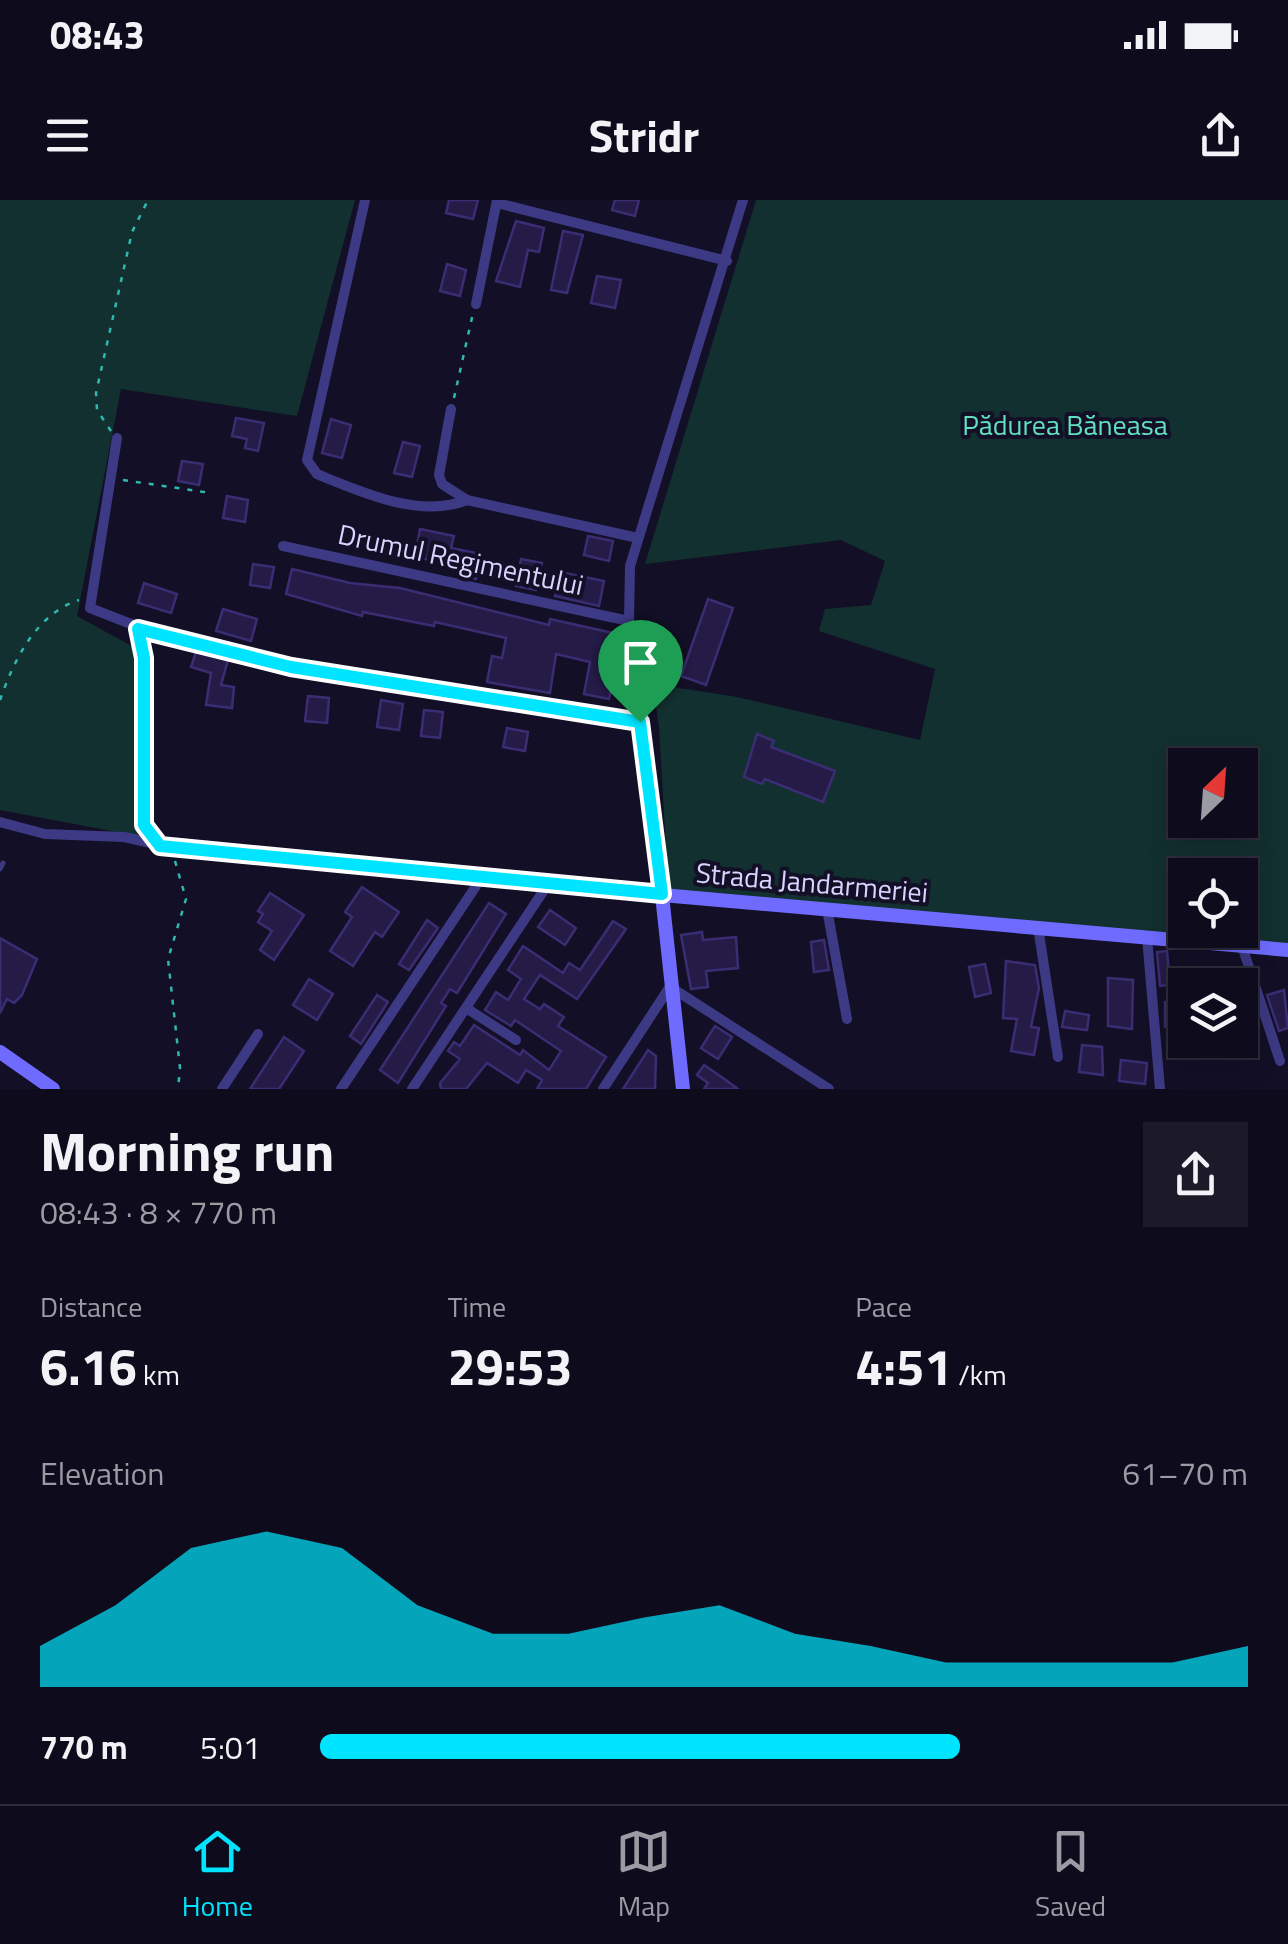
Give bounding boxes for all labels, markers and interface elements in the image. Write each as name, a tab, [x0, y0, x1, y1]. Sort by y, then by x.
text: 08:43	[50, 6, 145, 64]
text: Stridr	[589, 101, 699, 169]
icon: menu	[40, 108, 95, 163]
icon: share	[1193, 108, 1248, 163]
park label: Pădurea Băneasa	[962, 403, 1168, 446]
street label: Drumul Regimentului	[334, 512, 588, 606]
pin	[598, 620, 683, 723]
icon: arrive	[613, 635, 668, 690]
north arrow	[1168, 748, 1258, 838]
map controls	[1168, 748, 1258, 1058]
street label: Strada Jandarmeriei	[694, 850, 930, 914]
button: locate	[1168, 858, 1258, 948]
button: layers	[1168, 968, 1258, 1058]
text: Morning run	[40, 1109, 334, 1192]
button: share	[1143, 1122, 1248, 1227]
text: 08:43 · 8 × 770 m	[40, 1188, 277, 1236]
text: Distance	[40, 1285, 142, 1328]
text: Time	[448, 1285, 506, 1328]
text: Pace	[855, 1285, 912, 1328]
text: 6.16	[40, 1328, 137, 1404]
text: 29:53	[448, 1328, 572, 1404]
text: 4:51	[855, 1328, 952, 1404]
text: km	[137, 1353, 180, 1396]
text: /km	[952, 1353, 1007, 1396]
text: Elevation	[40, 1449, 164, 1497]
text: 61–70 m	[1122, 1449, 1248, 1497]
text: 770 m	[40, 1723, 128, 1771]
text: 5:01	[200, 1723, 261, 1771]
tab: Home	[182, 1824, 253, 1927]
tab: Map	[616, 1824, 671, 1927]
tab: Saved	[1035, 1824, 1106, 1927]

